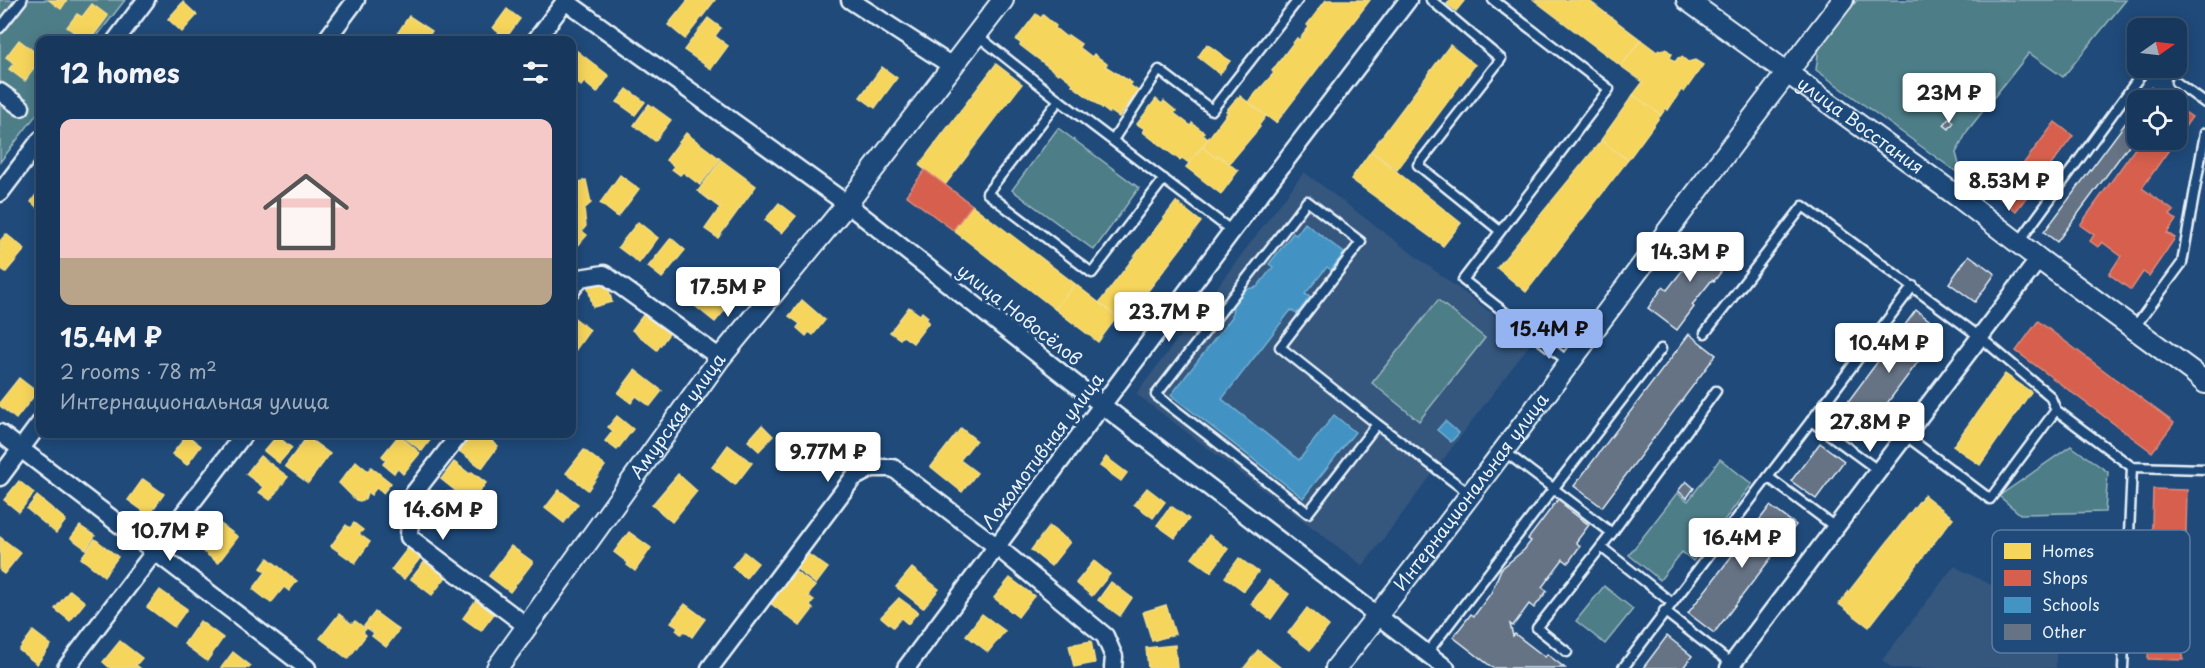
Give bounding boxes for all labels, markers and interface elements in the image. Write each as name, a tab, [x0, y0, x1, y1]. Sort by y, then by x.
north arrow	[2127, 18, 2187, 78]
map controls	[2127, 18, 2187, 150]
text: 12 homes	[60, 53, 180, 92]
icon: filters	[519, 56, 552, 89]
street label: улица Восстания	[1792, 69, 1930, 180]
pin: 23M ₽	[1907, 73, 1991, 124]
text: 23M ₽	[1917, 77, 1981, 107]
button: locate	[2127, 90, 2187, 150]
icon: home	[252, 158, 360, 266]
pin: 8.53M ₽	[1954, 161, 2064, 212]
text: 8.53M ₽	[1968, 165, 2050, 195]
pin: 14.3M ₽	[1635, 232, 1745, 283]
text: 14.3M ₽	[1651, 236, 1729, 266]
street label: улица Новосёлов	[952, 256, 1088, 371]
pin: 17.5M ₽	[673, 267, 783, 318]
text: 17.5M ₽	[690, 271, 766, 301]
pin: 23.7M ₽	[1114, 292, 1224, 343]
text: 23.7M ₽	[1128, 296, 1210, 326]
pin: 15.4M ₽	[1494, 309, 1604, 360]
text: 15.4M ₽	[1510, 313, 1588, 343]
text: 15.4M ₽	[60, 317, 162, 356]
pin: 10.4M ₽	[1834, 323, 1944, 374]
text: 10.4M ₽	[1849, 327, 1929, 357]
street label: Амурская улица	[622, 347, 732, 484]
text: 2 rooms · 78 m²	[60, 356, 217, 386]
street label: Локомотивная улица	[974, 366, 1110, 534]
text: Интернациональная улица	[60, 386, 329, 416]
street label: Интернациональная улица	[1386, 386, 1555, 596]
pin: 27.8M ₽	[1815, 402, 1925, 453]
text: 27.8M ₽	[1829, 406, 1911, 436]
pin: 9.77M ₽	[773, 432, 883, 483]
text: 9.77M ₽	[790, 436, 866, 466]
pin: 14.6M ₽	[388, 490, 498, 541]
text: 14.6M ₽	[403, 494, 483, 524]
pin: 10.7M ₽	[115, 511, 225, 562]
text: 10.7M ₽	[131, 515, 209, 545]
pin: 16.4M ₽	[1687, 518, 1797, 569]
text: 16.4M ₽	[1703, 522, 1781, 552]
legend	[1992, 530, 2190, 653]
text: Homes	[2042, 538, 2094, 562]
text: Shops	[2042, 565, 2088, 589]
text: Schools	[2042, 592, 2100, 616]
text: Other	[2042, 619, 2086, 643]

